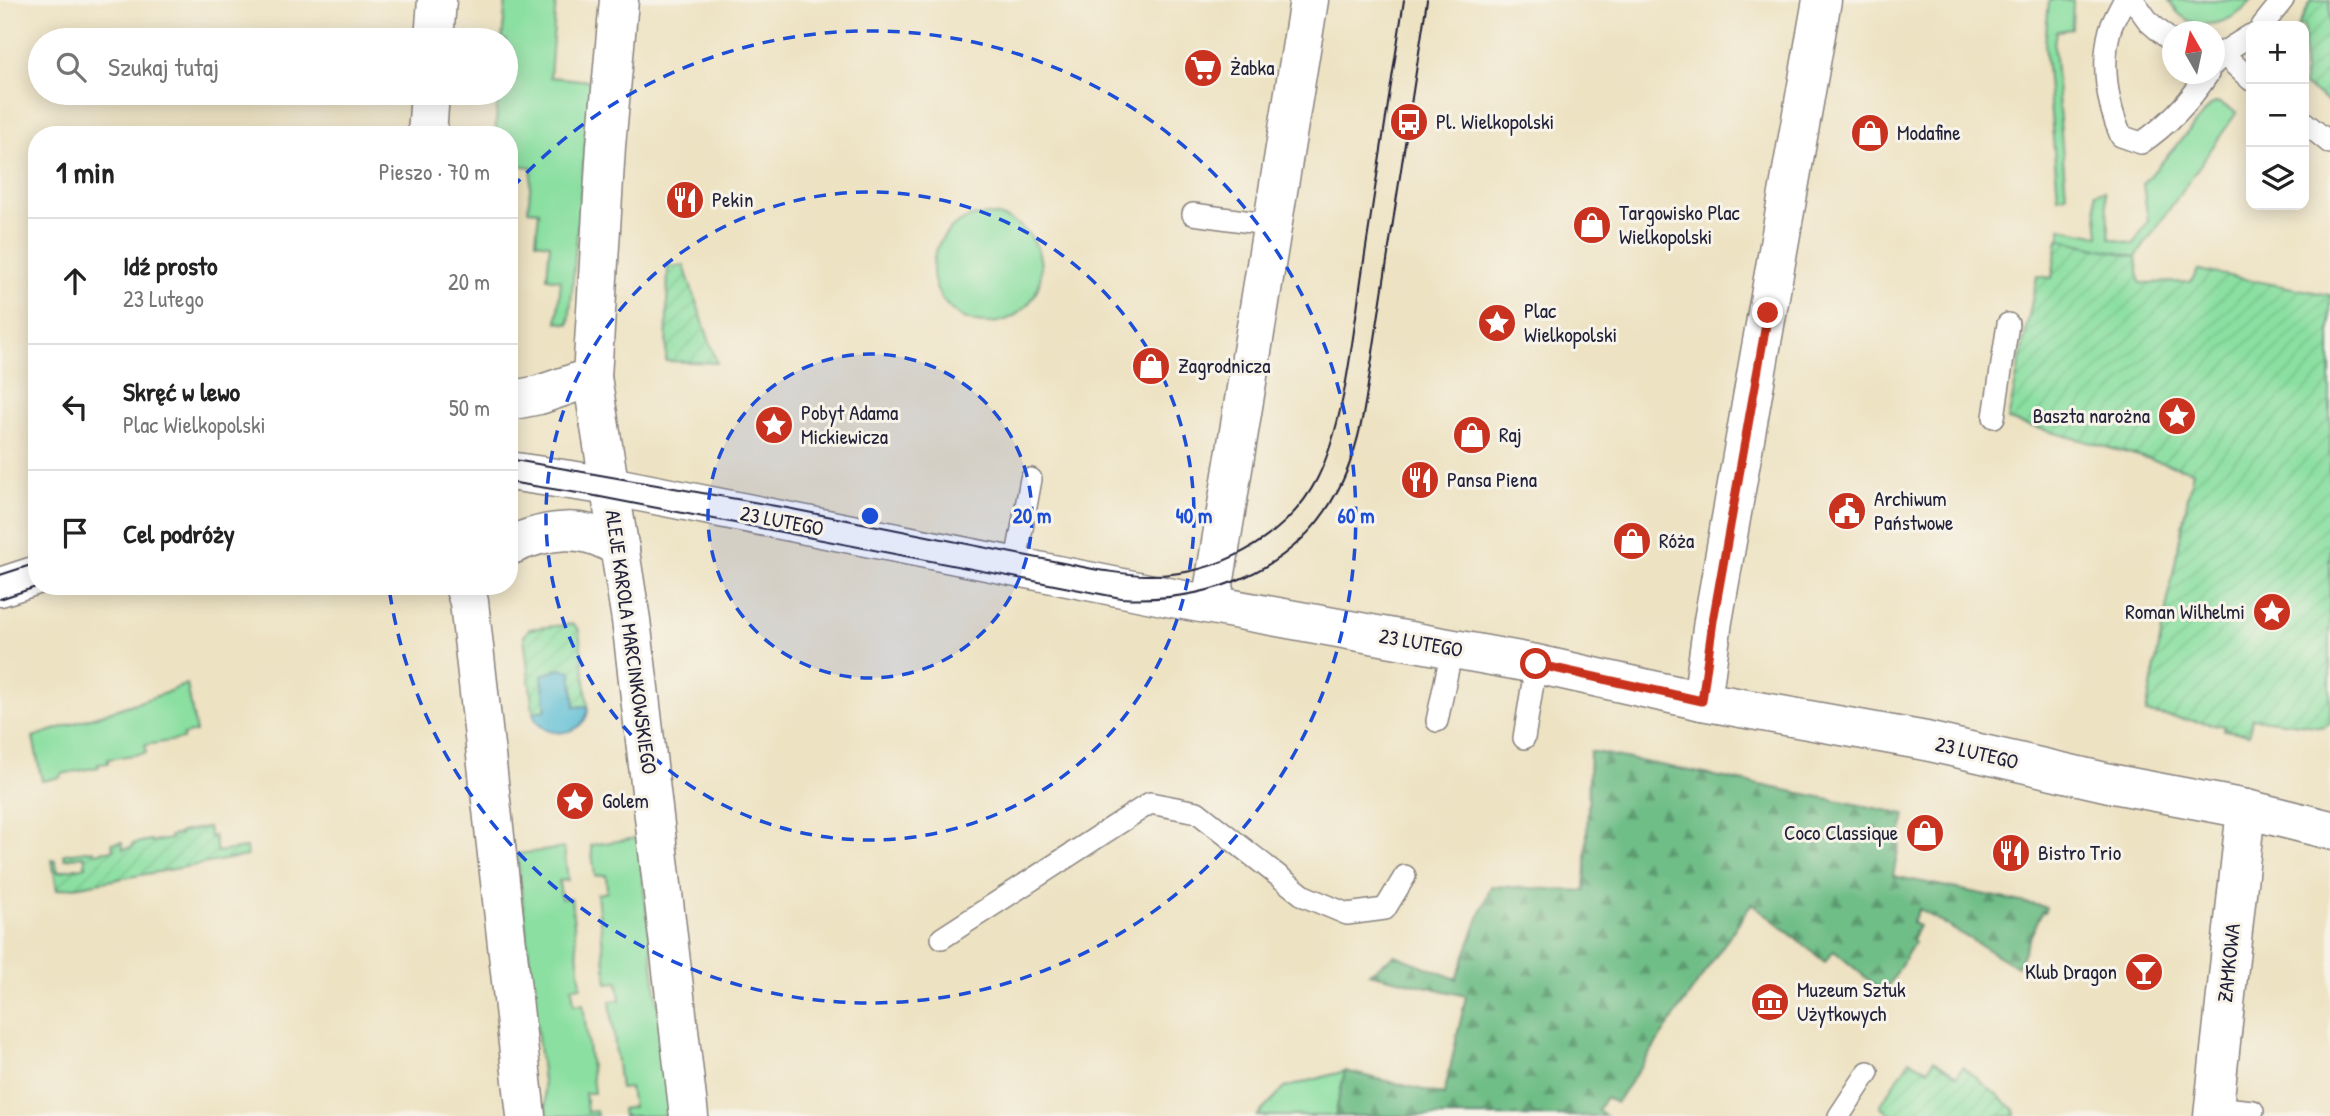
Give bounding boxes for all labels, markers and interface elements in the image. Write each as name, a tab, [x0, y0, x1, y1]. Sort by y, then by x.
north arrow	[2162, 21, 2225, 84]
map controls	[2246, 21, 2309, 210]
button: +	[2246, 21, 2309, 84]
search box	[28, 28, 518, 105]
supermarket icon: Żabka	[1182, 47, 1224, 89]
icon: search	[52, 48, 90, 86]
text: Szukaj tutaj	[108, 49, 219, 84]
place label: Żabka	[1230, 53, 1274, 82]
button: −	[2246, 84, 2309, 147]
bus stop icon: Pl. Wielkopolski	[1388, 101, 1430, 143]
place label: Pl. Wielkopolski	[1436, 107, 1554, 136]
shop icon: Modafine	[1849, 112, 1891, 154]
place label: Modafine	[1897, 118, 1961, 147]
button: layers	[2246, 147, 2309, 210]
text: 1 min	[56, 152, 114, 192]
text: Pieszo · 70 m	[379, 156, 490, 187]
restaurant icon: Pekin	[664, 179, 706, 221]
place label: Pekin	[712, 185, 753, 214]
place label: Targowisko Plac Wielkopolski	[1619, 198, 1740, 251]
shop icon: Targowisko Plac Wielkopolski	[1571, 204, 1613, 246]
text: Idź prosto	[123, 248, 217, 283]
icon: ahead	[56, 262, 94, 300]
text: 20 m	[448, 266, 490, 297]
text: 23 Lutego	[123, 283, 204, 314]
place label: Plac Wielkopolski	[1524, 296, 1617, 349]
route end	[1752, 297, 1783, 328]
place icon: Plac Wielkopolski	[1476, 302, 1518, 344]
shop icon: Zagrodnicza	[1130, 345, 1172, 387]
place label: Zagrodnicza	[1178, 351, 1271, 380]
text: Skręć w lewo	[123, 374, 240, 409]
icon: left	[56, 388, 94, 426]
text: 50 m	[449, 392, 490, 423]
place icon: Baszta narożna	[2156, 395, 2198, 437]
place label: Pobyt Adama Mickiewicza	[801, 398, 898, 451]
place label: Baszta narożna	[2033, 401, 2150, 430]
place icon: Pobyt Adama Mickiewicza	[753, 404, 795, 446]
text: Plac Wielkopolski	[123, 409, 266, 440]
shop icon: Raj	[1451, 414, 1493, 456]
place label: Raj	[1499, 420, 1522, 449]
restaurant icon: Pansa Piena	[1399, 459, 1441, 501]
place label: Pansa Piena	[1447, 465, 1537, 494]
place label: Archiwum Państwowe	[1874, 484, 1953, 537]
public building icon: Archiwum Państwowe	[1826, 490, 1868, 532]
street label: 23 LUTEGO	[738, 498, 826, 543]
text: 20 m	[1013, 501, 1051, 530]
text: 40 m	[1176, 501, 1212, 530]
text: 60 m	[1338, 501, 1374, 530]
centre of rings	[858, 504, 882, 528]
street label: ALEJE KAROLA MARCINKOWSKIEGO	[599, 508, 664, 776]
icon: arrive	[56, 514, 94, 552]
text: Cel podróży	[123, 516, 235, 551]
shop icon: Róża	[1611, 520, 1653, 562]
place label: Róża	[1659, 526, 1694, 555]
place icon: Roman Wilhelmi	[2251, 591, 2293, 633]
place label: Roman Wilhelmi	[2125, 597, 2245, 626]
street label: 23 LUTEGO	[1377, 621, 1465, 664]
route start	[1520, 648, 1551, 679]
street label: 23 LUTEGO	[1933, 729, 2021, 776]
place icon: Golem	[554, 780, 596, 822]
place label: Golem	[602, 786, 649, 815]
shop icon: Coco Classique	[1904, 812, 1946, 854]
place label: Coco Classique	[1784, 818, 1898, 847]
restaurant icon: Bistro Trio	[1990, 832, 2032, 874]
place label: Bistro Trio	[2038, 838, 2121, 867]
street label: ZAMKOWA	[2210, 922, 2247, 1004]
bar icon: Klub Dragon	[2123, 951, 2165, 993]
place label: Klub Dragon	[2025, 957, 2117, 986]
place label: Muzeum Sztuk Użytkowych	[1797, 975, 1906, 1028]
museum icon: Muzeum Sztuk Użytkowych	[1749, 981, 1791, 1023]

